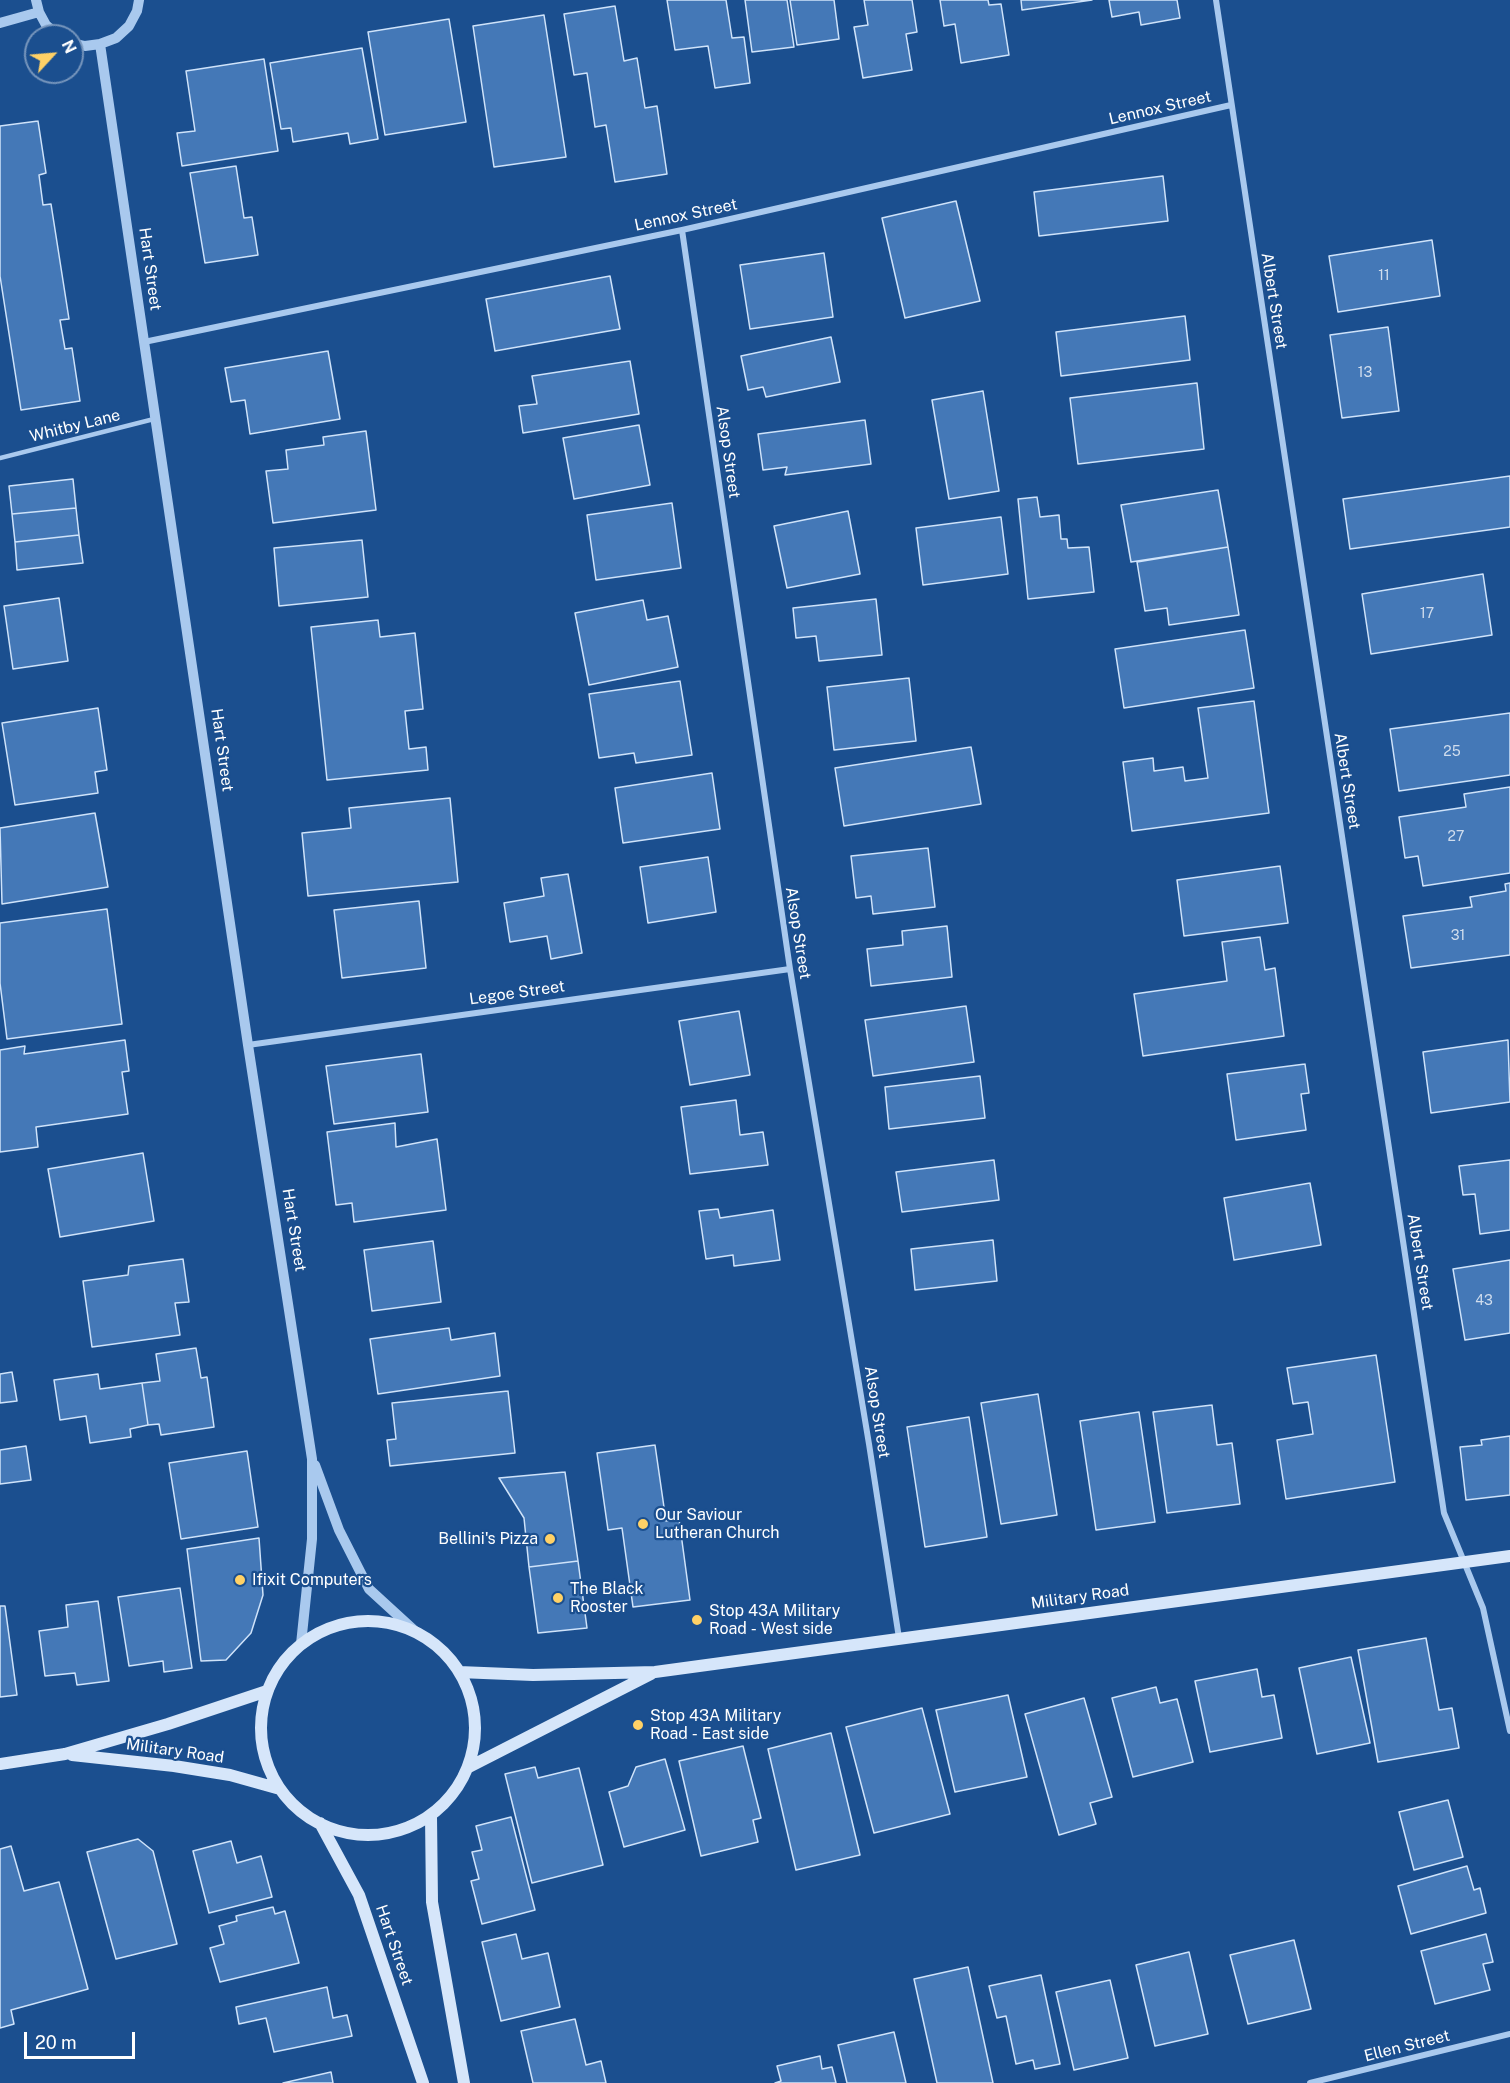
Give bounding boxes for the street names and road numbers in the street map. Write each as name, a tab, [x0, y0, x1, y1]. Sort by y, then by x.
street label: Lennox Street	[1107, 87, 1213, 129]
street label: Lennox Street	[633, 195, 739, 235]
street label: Hart Street	[135, 226, 165, 312]
street label: Albert Street	[1257, 251, 1291, 351]
street label: Alsop Street	[712, 404, 744, 500]
street label: Whitby Lane	[28, 405, 122, 447]
street label: Hart Street	[207, 707, 237, 793]
street label: Albert Street	[1330, 731, 1364, 831]
street label: Alsop Street	[781, 885, 815, 981]
street label: Legoe Street	[468, 977, 566, 1009]
street label: Hart Street	[278, 1187, 310, 1273]
street label: Albert Street	[1403, 1212, 1437, 1312]
street label: Alsop Street	[860, 1364, 894, 1460]
street label: Military Road	[1030, 1581, 1130, 1613]
street label: Military Road	[125, 1735, 225, 1767]
street label: Hart Street	[371, 1902, 417, 1988]
street label: Ellen Street	[1362, 2026, 1452, 2066]

